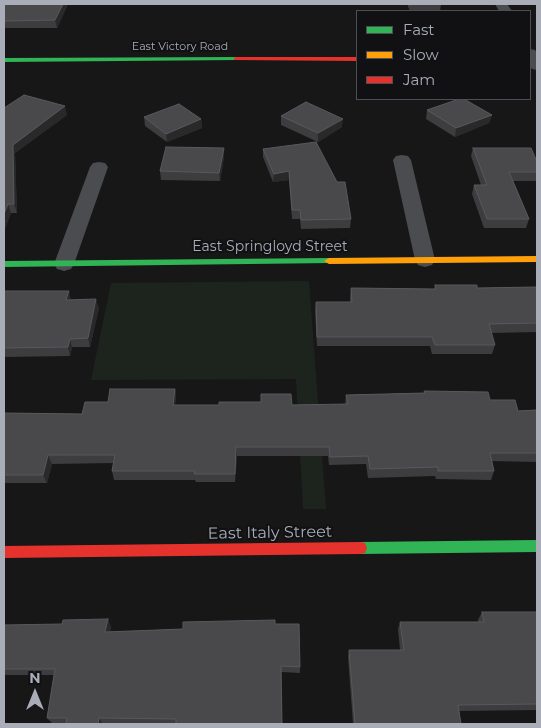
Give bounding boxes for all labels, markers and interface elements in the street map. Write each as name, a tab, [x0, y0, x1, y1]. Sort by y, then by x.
legend	[356, 10, 531, 100]
text: Fast	[403, 20, 434, 39]
street label: East Victory Road	[132, 40, 228, 54]
text: Slow	[403, 45, 439, 64]
text: Jam	[403, 70, 435, 89]
street label: East Springloyd Street	[192, 239, 348, 255]
street label: East Italy Street	[208, 522, 332, 544]
north arrow	[10, 668, 60, 718]
text: N	[29, 669, 41, 687]

